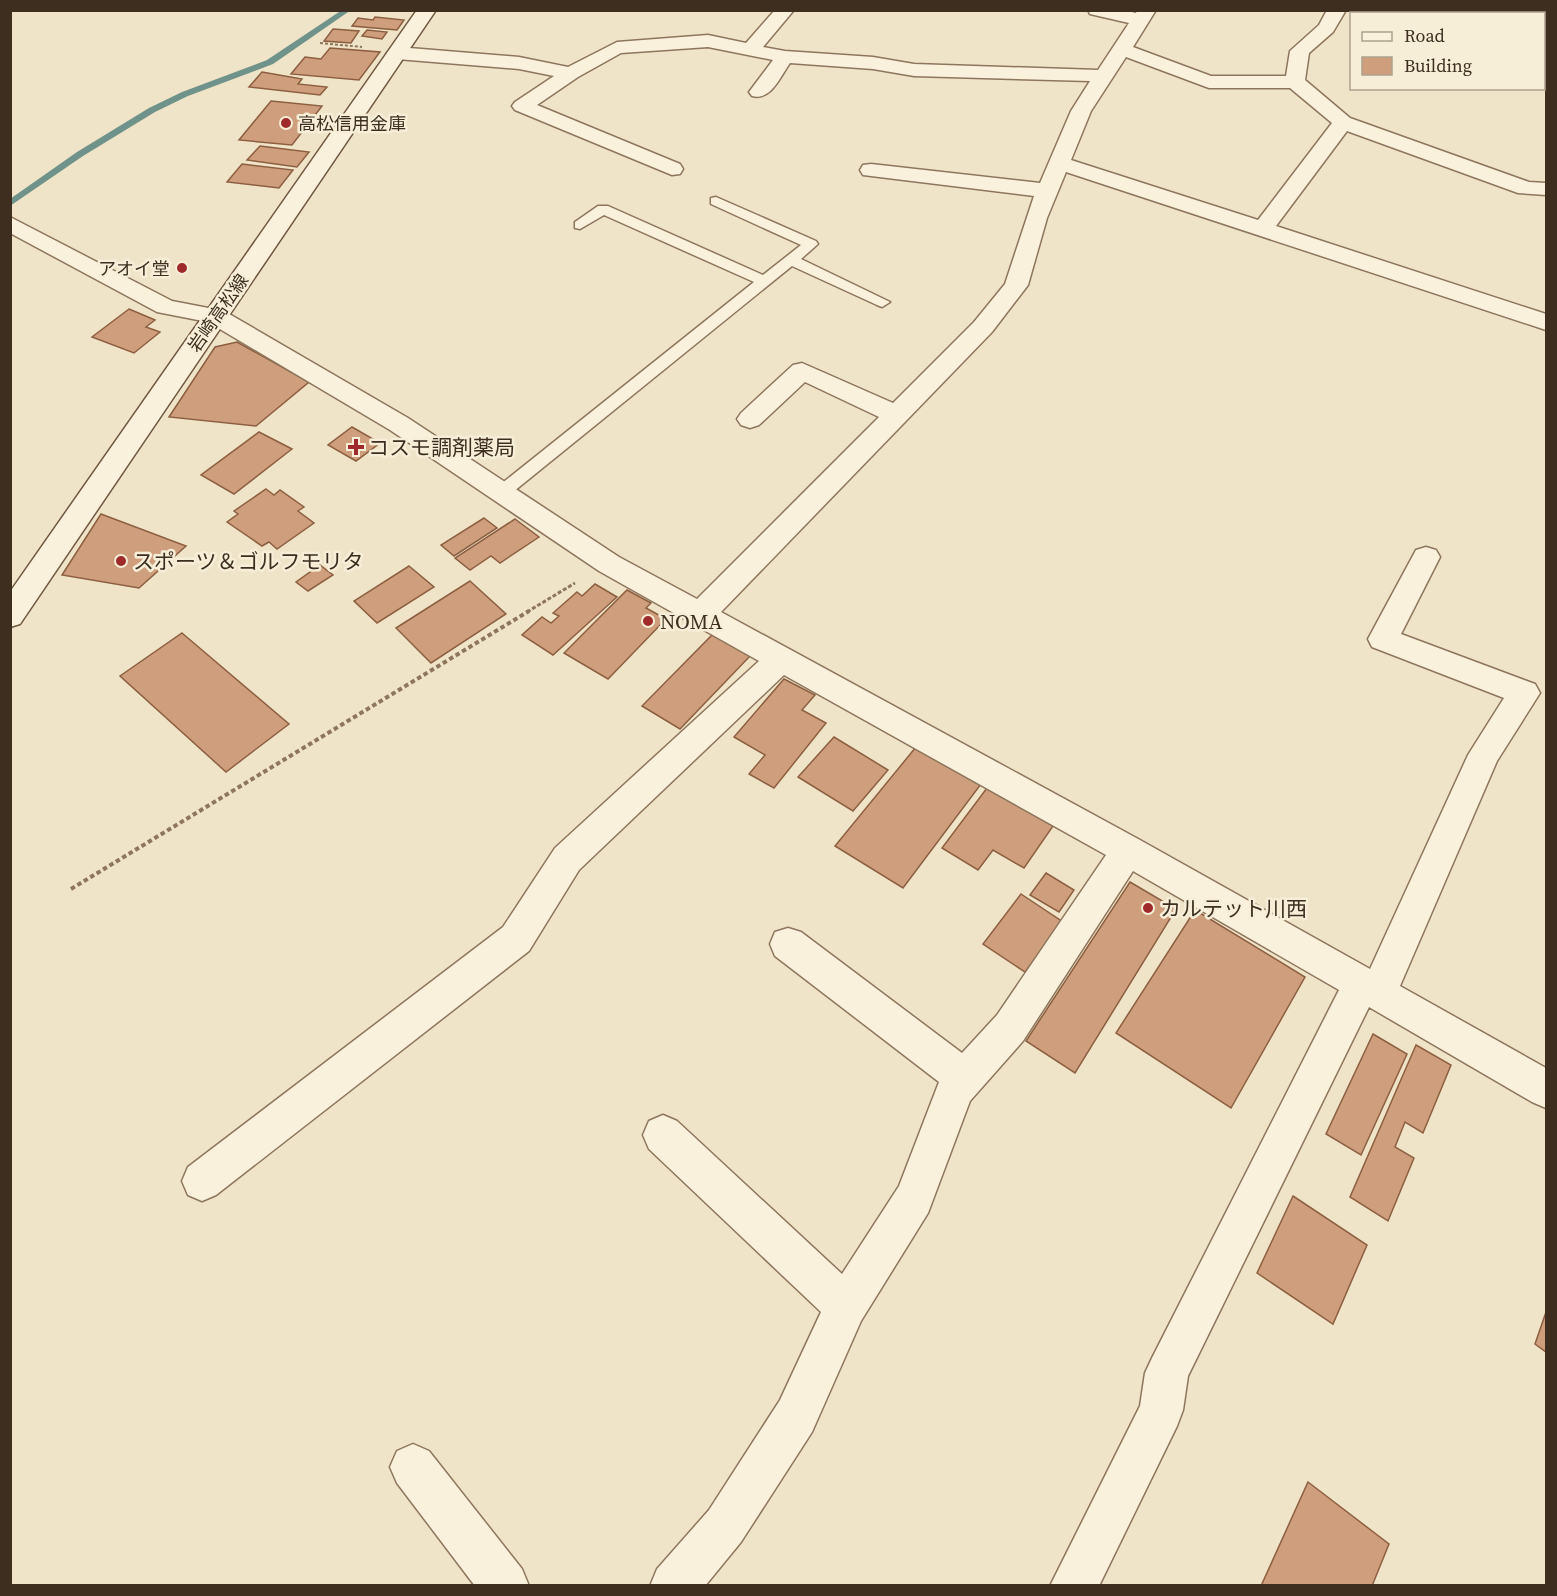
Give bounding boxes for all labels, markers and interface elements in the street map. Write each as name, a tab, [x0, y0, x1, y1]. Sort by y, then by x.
legend	[1350, 12, 1545, 90]
text: Road	[1404, 23, 1445, 48]
text: Building	[1404, 53, 1472, 78]
place label: 高松信用金庫	[298, 111, 406, 136]
marker: 高松信用金庫	[279, 116, 293, 130]
place label: アオイ堂	[98, 256, 170, 281]
marker: アオイ堂	[175, 261, 189, 275]
street label: 岩崎高松線	[182, 269, 254, 357]
place label: コスモ調剤薬局	[368, 433, 515, 462]
marker: コスモ調剤薬局	[349, 440, 363, 454]
place label: スポーツ＆ゴルフモリタ	[133, 547, 364, 576]
marker: スポーツ＆ゴルフモリタ	[114, 554, 128, 568]
place label: NOMA	[660, 607, 722, 636]
marker: NOMA	[641, 614, 655, 628]
place label: カルテット川西	[1160, 894, 1307, 923]
marker: カルテット川西	[1141, 901, 1155, 915]

